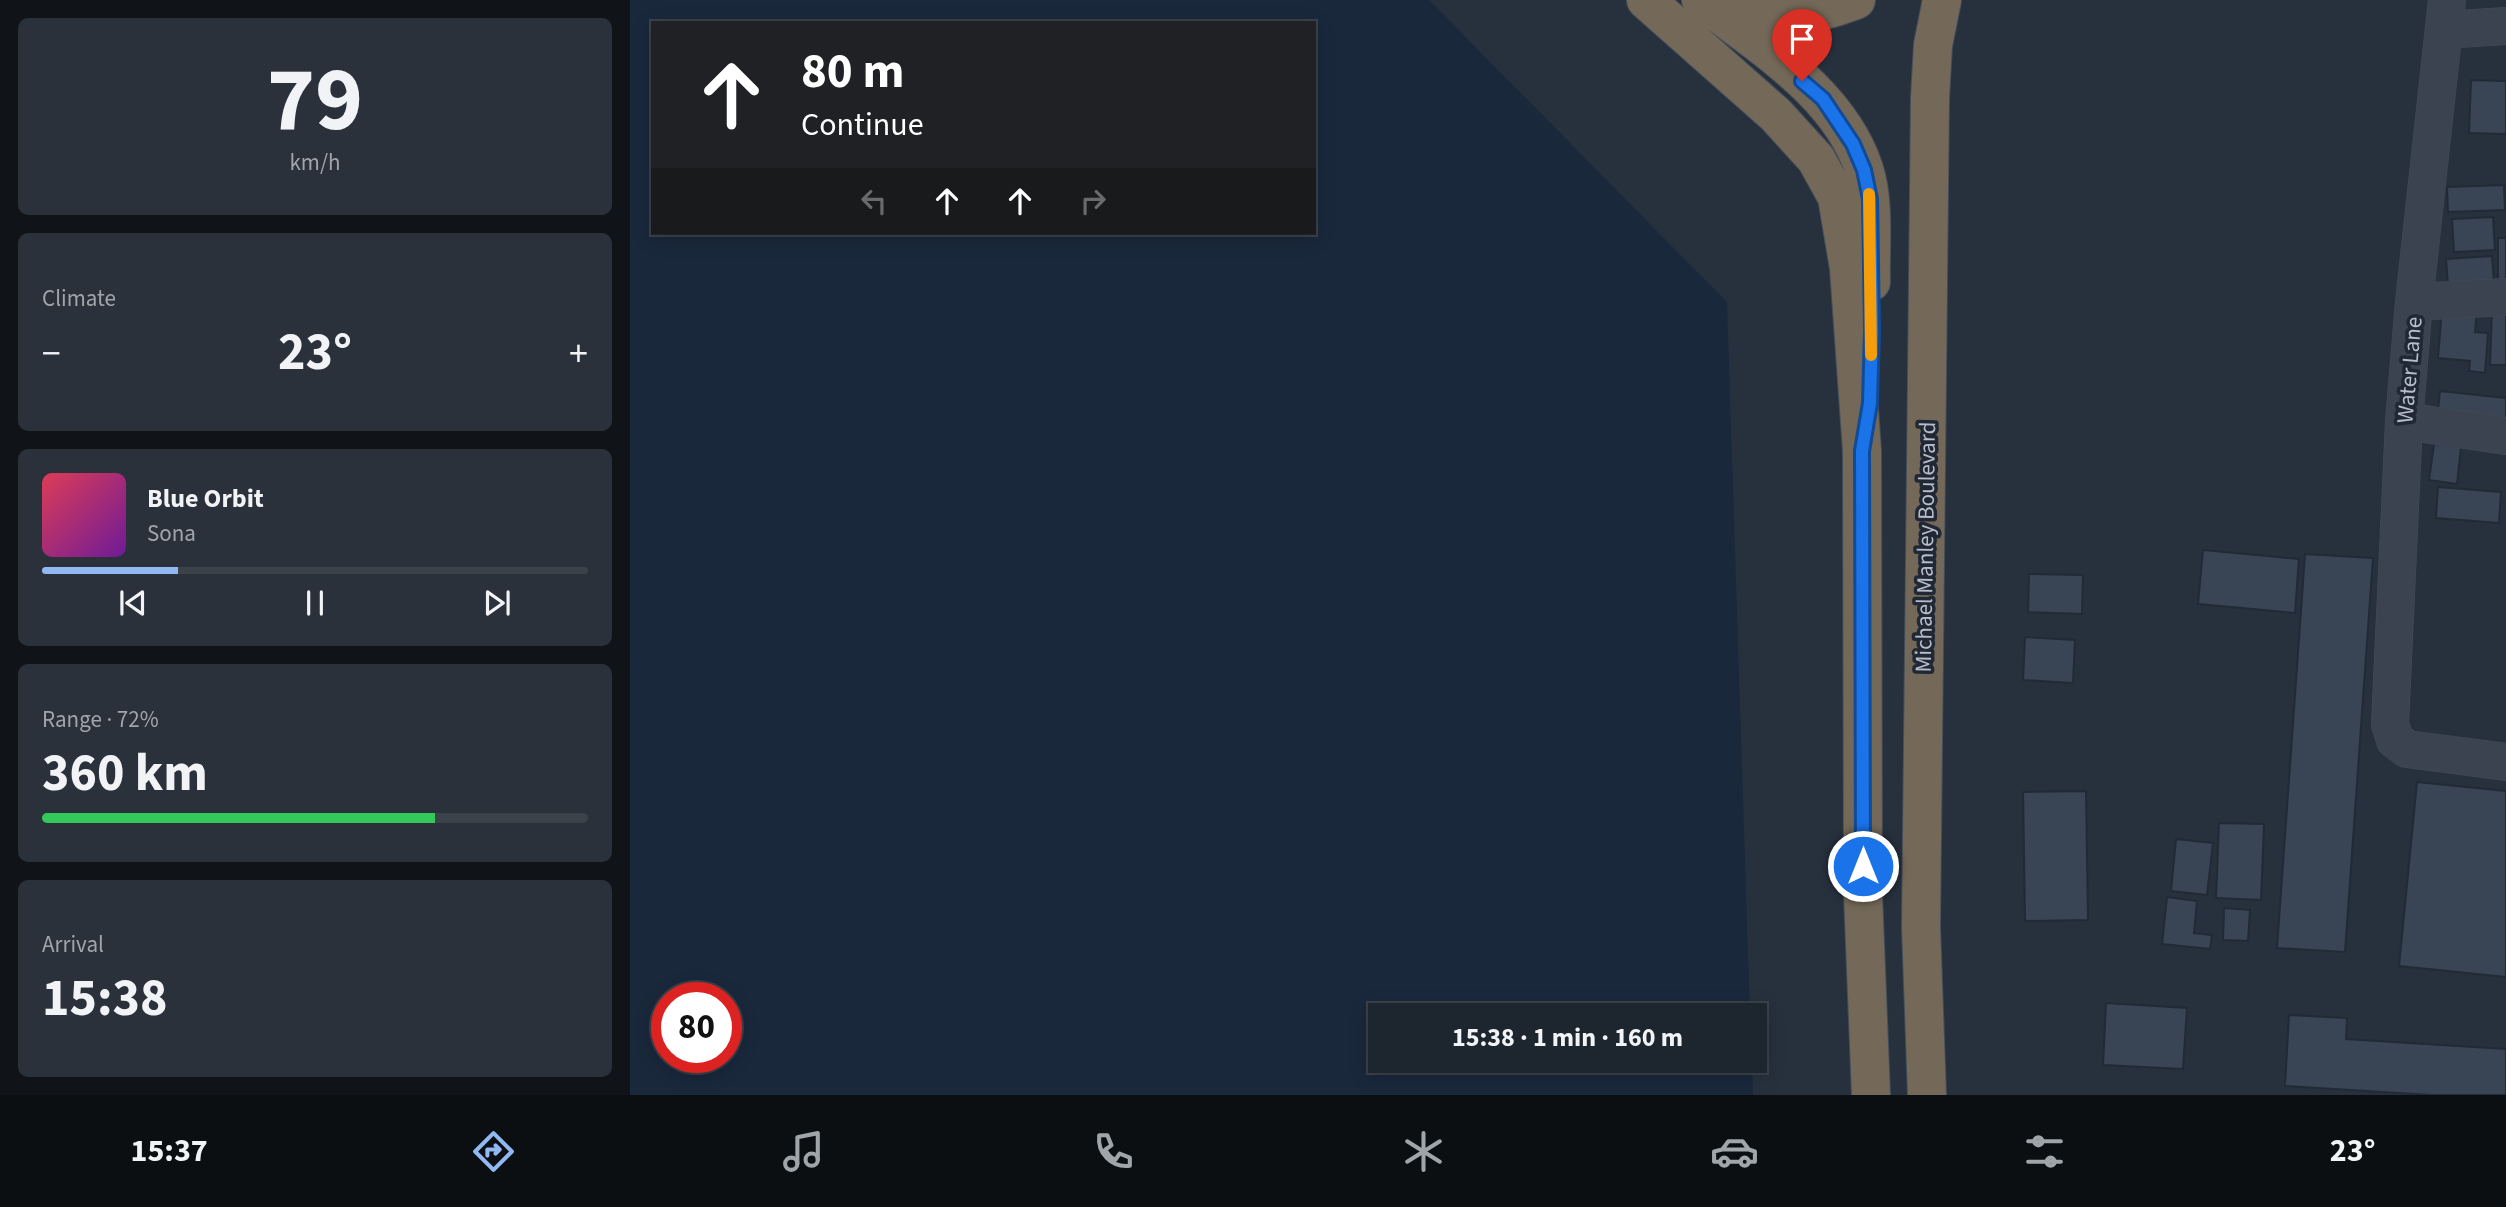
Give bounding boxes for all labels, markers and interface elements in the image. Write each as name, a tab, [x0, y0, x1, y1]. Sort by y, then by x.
pin	[1772, 9, 1832, 81]
icon: arrive	[1783, 20, 1821, 58]
text: 79	[267, 36, 363, 165]
text: 80 m	[801, 37, 905, 107]
icon: ahead	[686, 49, 777, 140]
text: Continue	[801, 102, 924, 148]
text: km/h	[289, 146, 341, 179]
icon: left	[855, 182, 893, 220]
icon: ahead	[928, 182, 966, 220]
icon: ahead	[1001, 182, 1039, 220]
icon: right	[1074, 182, 1112, 220]
text: Climate	[42, 282, 116, 315]
street label: Water Lane	[2388, 315, 2431, 425]
text: 23°	[278, 316, 352, 390]
text: −	[42, 327, 61, 381]
text: +	[569, 327, 588, 381]
street label: Michael Manley Boulevard	[1907, 421, 1944, 673]
text: Blue Orbit	[147, 480, 264, 517]
text: Sona	[147, 517, 196, 550]
icon: previous	[114, 584, 152, 622]
icon: pause	[296, 584, 334, 622]
icon: next	[478, 584, 516, 622]
text: Range · 72%	[42, 703, 159, 736]
text: 360 km	[42, 737, 208, 811]
position arrow	[1826, 829, 1900, 903]
text: Arrival	[42, 928, 104, 961]
text: 15:38	[42, 962, 167, 1036]
speed limit sign: 80	[651, 982, 742, 1073]
text: 15:38 · 1 min · 160 m	[1452, 1019, 1683, 1056]
icon: directions	[469, 1127, 518, 1176]
icon: music	[779, 1127, 828, 1176]
icon: phone	[1089, 1127, 1138, 1176]
icon: climate	[1399, 1127, 1448, 1176]
icon: car	[1710, 1127, 1759, 1176]
icon: filters	[2020, 1127, 2069, 1176]
text: 15:37	[131, 1128, 208, 1174]
text: 23°	[2330, 1128, 2375, 1174]

